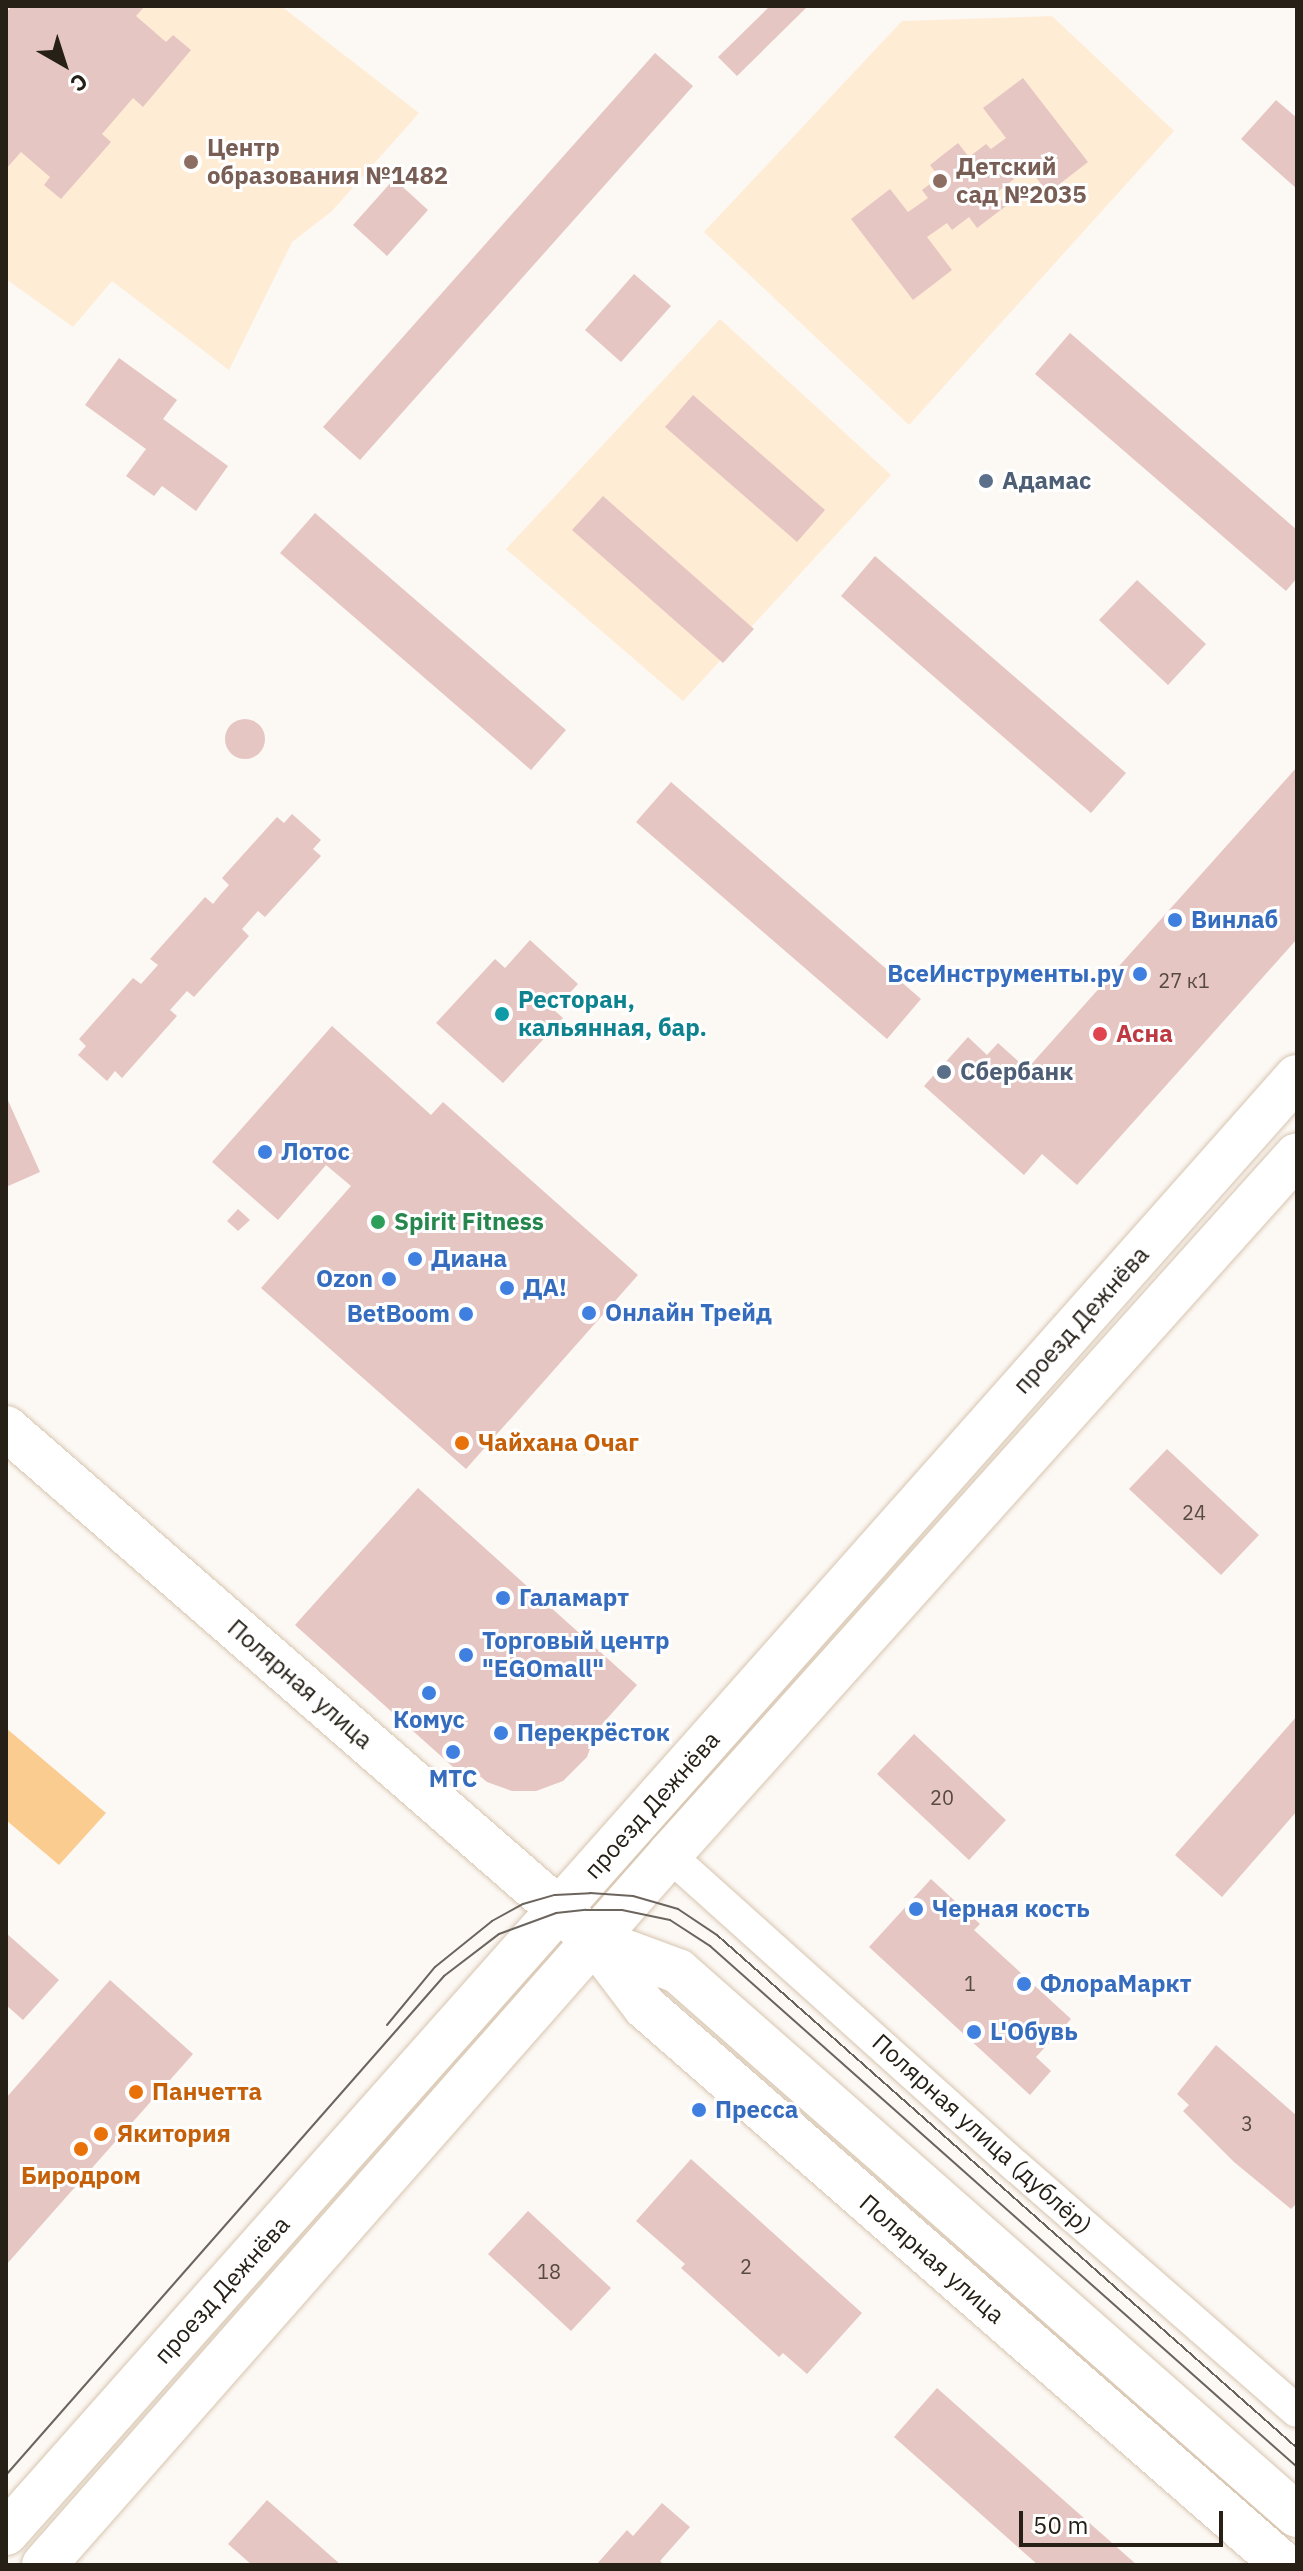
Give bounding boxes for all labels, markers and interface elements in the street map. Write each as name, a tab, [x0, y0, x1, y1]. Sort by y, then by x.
north arrow	[24, 24, 104, 104]
text: С	[65, 67, 94, 99]
place label: Центр образования №1482	[207, 134, 448, 190]
marker: Центр образования №1482	[182, 153, 200, 171]
place label: Детский сад №2035	[956, 153, 1087, 209]
marker: Детский сад №2035	[931, 172, 949, 190]
place label: Адамас	[1002, 467, 1091, 495]
marker: Адамас	[977, 472, 995, 490]
place label: Винлаб	[1191, 906, 1278, 934]
marker: Винлаб	[1166, 911, 1184, 929]
place label: ВсеИнструменты.ру	[887, 960, 1124, 988]
marker: ВсеИнструменты.ру	[1131, 965, 1149, 983]
house number: 27 к1	[1158, 968, 1210, 992]
place label: Ресторан, кальянная, бар.	[518, 986, 707, 1042]
marker: Ресторан, кальянная, бар.	[493, 1005, 511, 1023]
place label: Асна	[1116, 1020, 1173, 1048]
marker: Асна	[1091, 1025, 1109, 1043]
place label: Сбербанк	[960, 1058, 1073, 1086]
marker: Сбербанк	[935, 1063, 953, 1081]
place label: Лотос	[281, 1138, 350, 1166]
marker: Лотос	[256, 1143, 274, 1161]
place label: Spirit Fitness	[394, 1208, 544, 1236]
marker: Spirit Fitness	[369, 1213, 387, 1231]
street label: проезд Дежнёва	[1007, 1240, 1155, 1400]
place label: Диана	[431, 1245, 507, 1273]
marker: Диана	[406, 1250, 424, 1268]
place label: Ozon	[316, 1265, 373, 1293]
marker: Ozon	[380, 1270, 398, 1288]
place label: ДА!	[523, 1274, 567, 1302]
marker: ДА!	[498, 1279, 516, 1297]
place label: Онлайн Трейд	[605, 1299, 772, 1327]
place label: BetBoom	[347, 1300, 450, 1328]
marker: Онлайн Трейд	[580, 1304, 598, 1322]
marker: BetBoom	[457, 1305, 475, 1323]
place label: Чайхана Очаг	[478, 1429, 639, 1457]
marker: Чайхана Очаг	[453, 1434, 471, 1452]
house number: 24	[1182, 1500, 1206, 1524]
place label: Галамарт	[519, 1584, 629, 1612]
marker: Галамарт	[494, 1589, 512, 1607]
street label: Полярная улица	[222, 1613, 378, 1755]
place label: Торговый центр "EGOmall"	[482, 1627, 670, 1683]
marker: Торговый центр "EGOmall"	[457, 1646, 475, 1664]
marker: Комус	[420, 1684, 438, 1702]
place label: Комус	[393, 1706, 465, 1734]
place label: Перекрёсток	[517, 1719, 670, 1747]
marker: Перекрёсток	[492, 1724, 510, 1742]
street label: проезд Дежнёва	[578, 1725, 726, 1885]
marker: МТС	[444, 1743, 462, 1761]
place label: МТС	[429, 1765, 477, 1793]
house number: 20	[930, 1785, 954, 1809]
place label: Черная кость	[932, 1895, 1090, 1923]
marker: Черная кость	[907, 1900, 925, 1918]
place label: ФлораМаркт	[1040, 1970, 1191, 1998]
house number: 1	[964, 1971, 976, 1995]
marker: ФлораМаркт	[1015, 1975, 1033, 1993]
place label: L'Обувь	[990, 2018, 1078, 2046]
marker: L'Обувь	[965, 2023, 983, 2041]
street label: Полярная улица (дублёр)	[866, 2028, 1098, 2240]
place label: Панчетта	[152, 2078, 262, 2106]
marker: Панчетта	[127, 2083, 145, 2101]
place label: Пресса	[715, 2096, 798, 2124]
marker: Пресса	[690, 2101, 708, 2119]
house number: 3	[1241, 2111, 1253, 2135]
place label: Якитория	[117, 2120, 231, 2148]
marker: Якитория	[92, 2125, 110, 2143]
marker: Биродром	[72, 2140, 90, 2158]
place label: Биродром	[21, 2162, 141, 2190]
street label: Полярная улица	[854, 2188, 1010, 2330]
street label: проезд Дежнёва	[148, 2210, 296, 2370]
house number: 2	[740, 2254, 752, 2278]
house number: 18	[537, 2259, 561, 2283]
scale bar	[1023, 2495, 1227, 2545]
text: 50 m	[1033, 2509, 1088, 2541]

